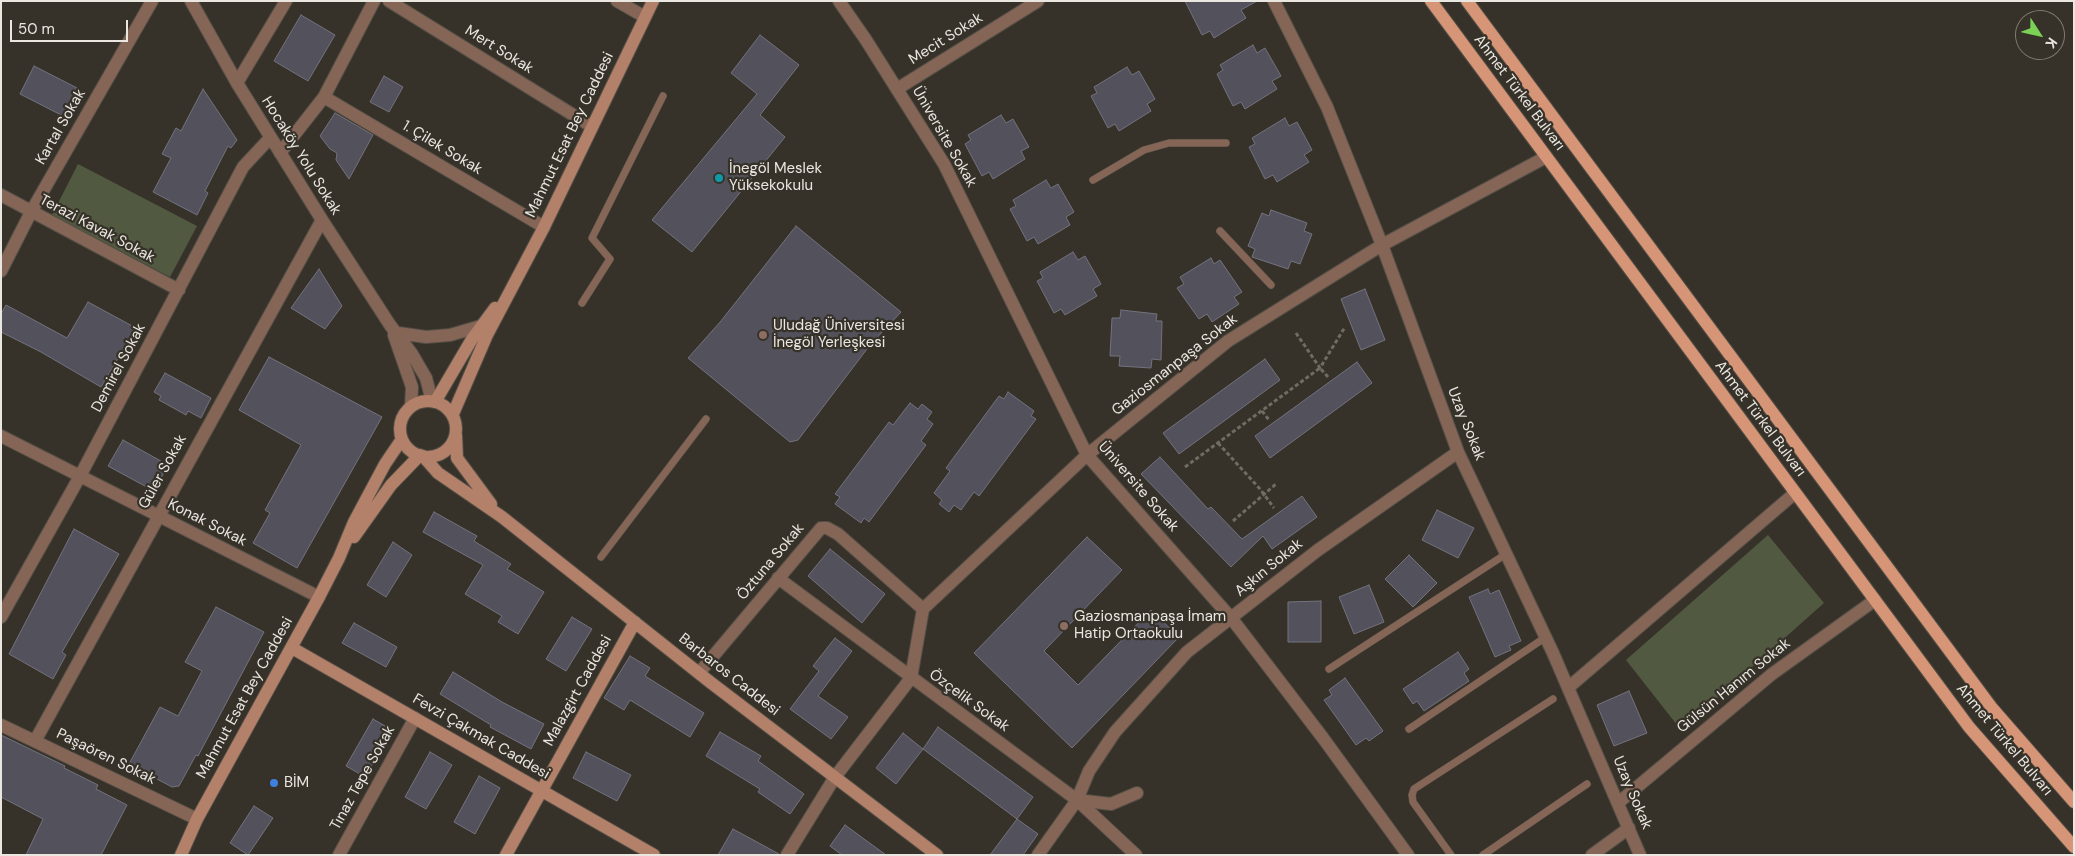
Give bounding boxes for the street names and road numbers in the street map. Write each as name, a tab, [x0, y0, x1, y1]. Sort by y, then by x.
street label: Mecit Sokak	[906, 9, 986, 69]
street label: Mert Sokak	[461, 22, 537, 78]
street label: Ahmet Türkel Bulvarı	[1470, 32, 1568, 154]
street label: Mahmut Esat Bey Caddesi	[522, 49, 618, 221]
street label: Üniversite Sokak	[908, 83, 980, 191]
street label: Kartal Sokak	[32, 86, 90, 168]
street label: Hocaköy Yolu Sokak	[257, 93, 345, 219]
street label: 1. Çilek Sokak	[399, 117, 485, 179]
street label: Terazi Kavak Sokak	[36, 191, 158, 267]
street label: Gaziosmanpaşa Sokak	[1109, 310, 1241, 420]
street label: Demirel Sokak	[88, 321, 150, 415]
street label: Ahmet Türkel Bulvarı	[1711, 358, 1809, 480]
street label: Uzay Sokak	[1443, 385, 1489, 463]
street label: Güler Sokak	[135, 432, 191, 512]
street label: Üniversite Sokak	[1094, 438, 1182, 536]
street label: Konak Sokak	[164, 495, 250, 551]
street label: Öztuna Sokak	[734, 520, 808, 604]
street label: Aşkın Sokak	[1232, 535, 1306, 601]
street label: Mahmut Esat Bey Caddesi	[193, 614, 297, 782]
street label: Barbaros Caddesi	[675, 630, 783, 720]
street label: Malazgirt Caddesi	[540, 632, 616, 750]
street label: Gülsün Hanım Sokak	[1674, 635, 1794, 737]
street label: Özçelik Sokak	[925, 666, 1013, 736]
street label: Ahmet Türkel Bulvarı	[1952, 680, 2056, 800]
street label: Fevzi Çakmak Caddesi	[409, 690, 553, 784]
street label: Tınaz Tepe Sokak	[327, 723, 399, 833]
street label: Paşaören Sokak	[53, 725, 159, 789]
street label: Uzay Sokak	[1609, 754, 1655, 832]

